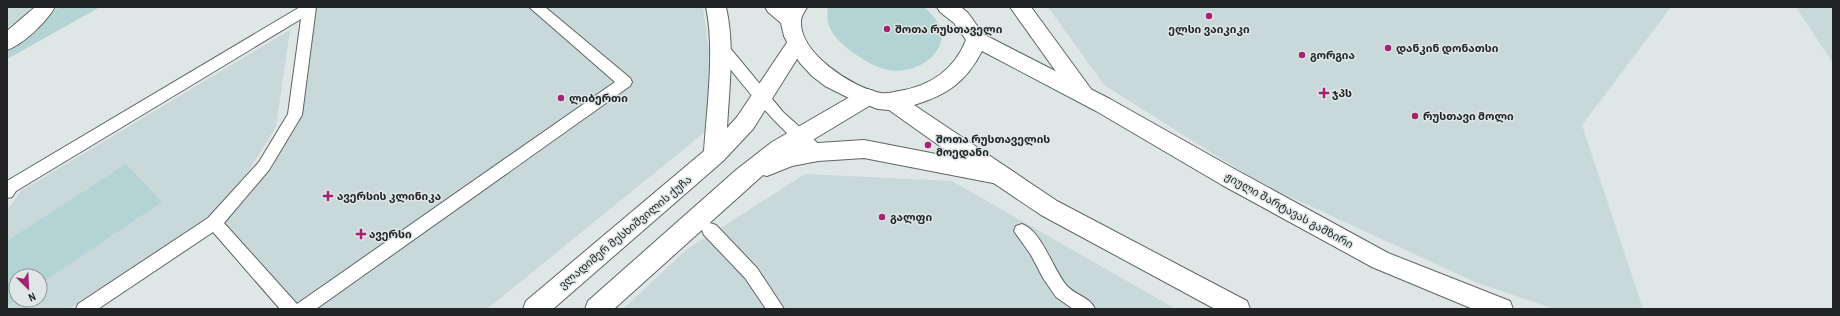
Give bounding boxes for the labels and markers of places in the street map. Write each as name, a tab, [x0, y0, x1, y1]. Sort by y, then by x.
marker: ელსი ვაიკიკი	[1204, 11, 1214, 21]
place label: შოთა რუსთაველი	[895, 22, 1003, 36]
place label: ელსი ვაიკიკი	[1168, 22, 1250, 36]
marker: შოთა რუსთაველი	[882, 24, 892, 34]
place label: დანკინ დონათსი	[1396, 41, 1499, 55]
marker: დანკინ დონათსი	[1383, 43, 1393, 53]
place label: გორგია	[1310, 48, 1355, 62]
marker: გორგია	[1297, 50, 1307, 60]
place label: ჯპს	[1332, 86, 1352, 100]
marker: ჯპს	[1319, 88, 1329, 98]
place label: ლიბერთი	[569, 91, 628, 105]
marker: ლიბერთი	[556, 93, 566, 103]
place label: რუსთავი მოლი	[1423, 109, 1514, 123]
marker: რუსთავი მოლი	[1410, 111, 1420, 121]
place label: შოთა რუსთაველის მოედანი	[936, 132, 1050, 159]
marker: შოთა რუსთაველის მოედანი	[923, 140, 933, 150]
place label: ავერსის კლინიკა	[337, 189, 441, 203]
marker: ავერსის კლინიკა	[322, 190, 334, 202]
place label: გალფი	[890, 210, 932, 224]
marker: გალფი	[877, 212, 887, 222]
place label: ავერსი	[369, 227, 412, 241]
marker: ავერსი	[356, 229, 366, 239]

